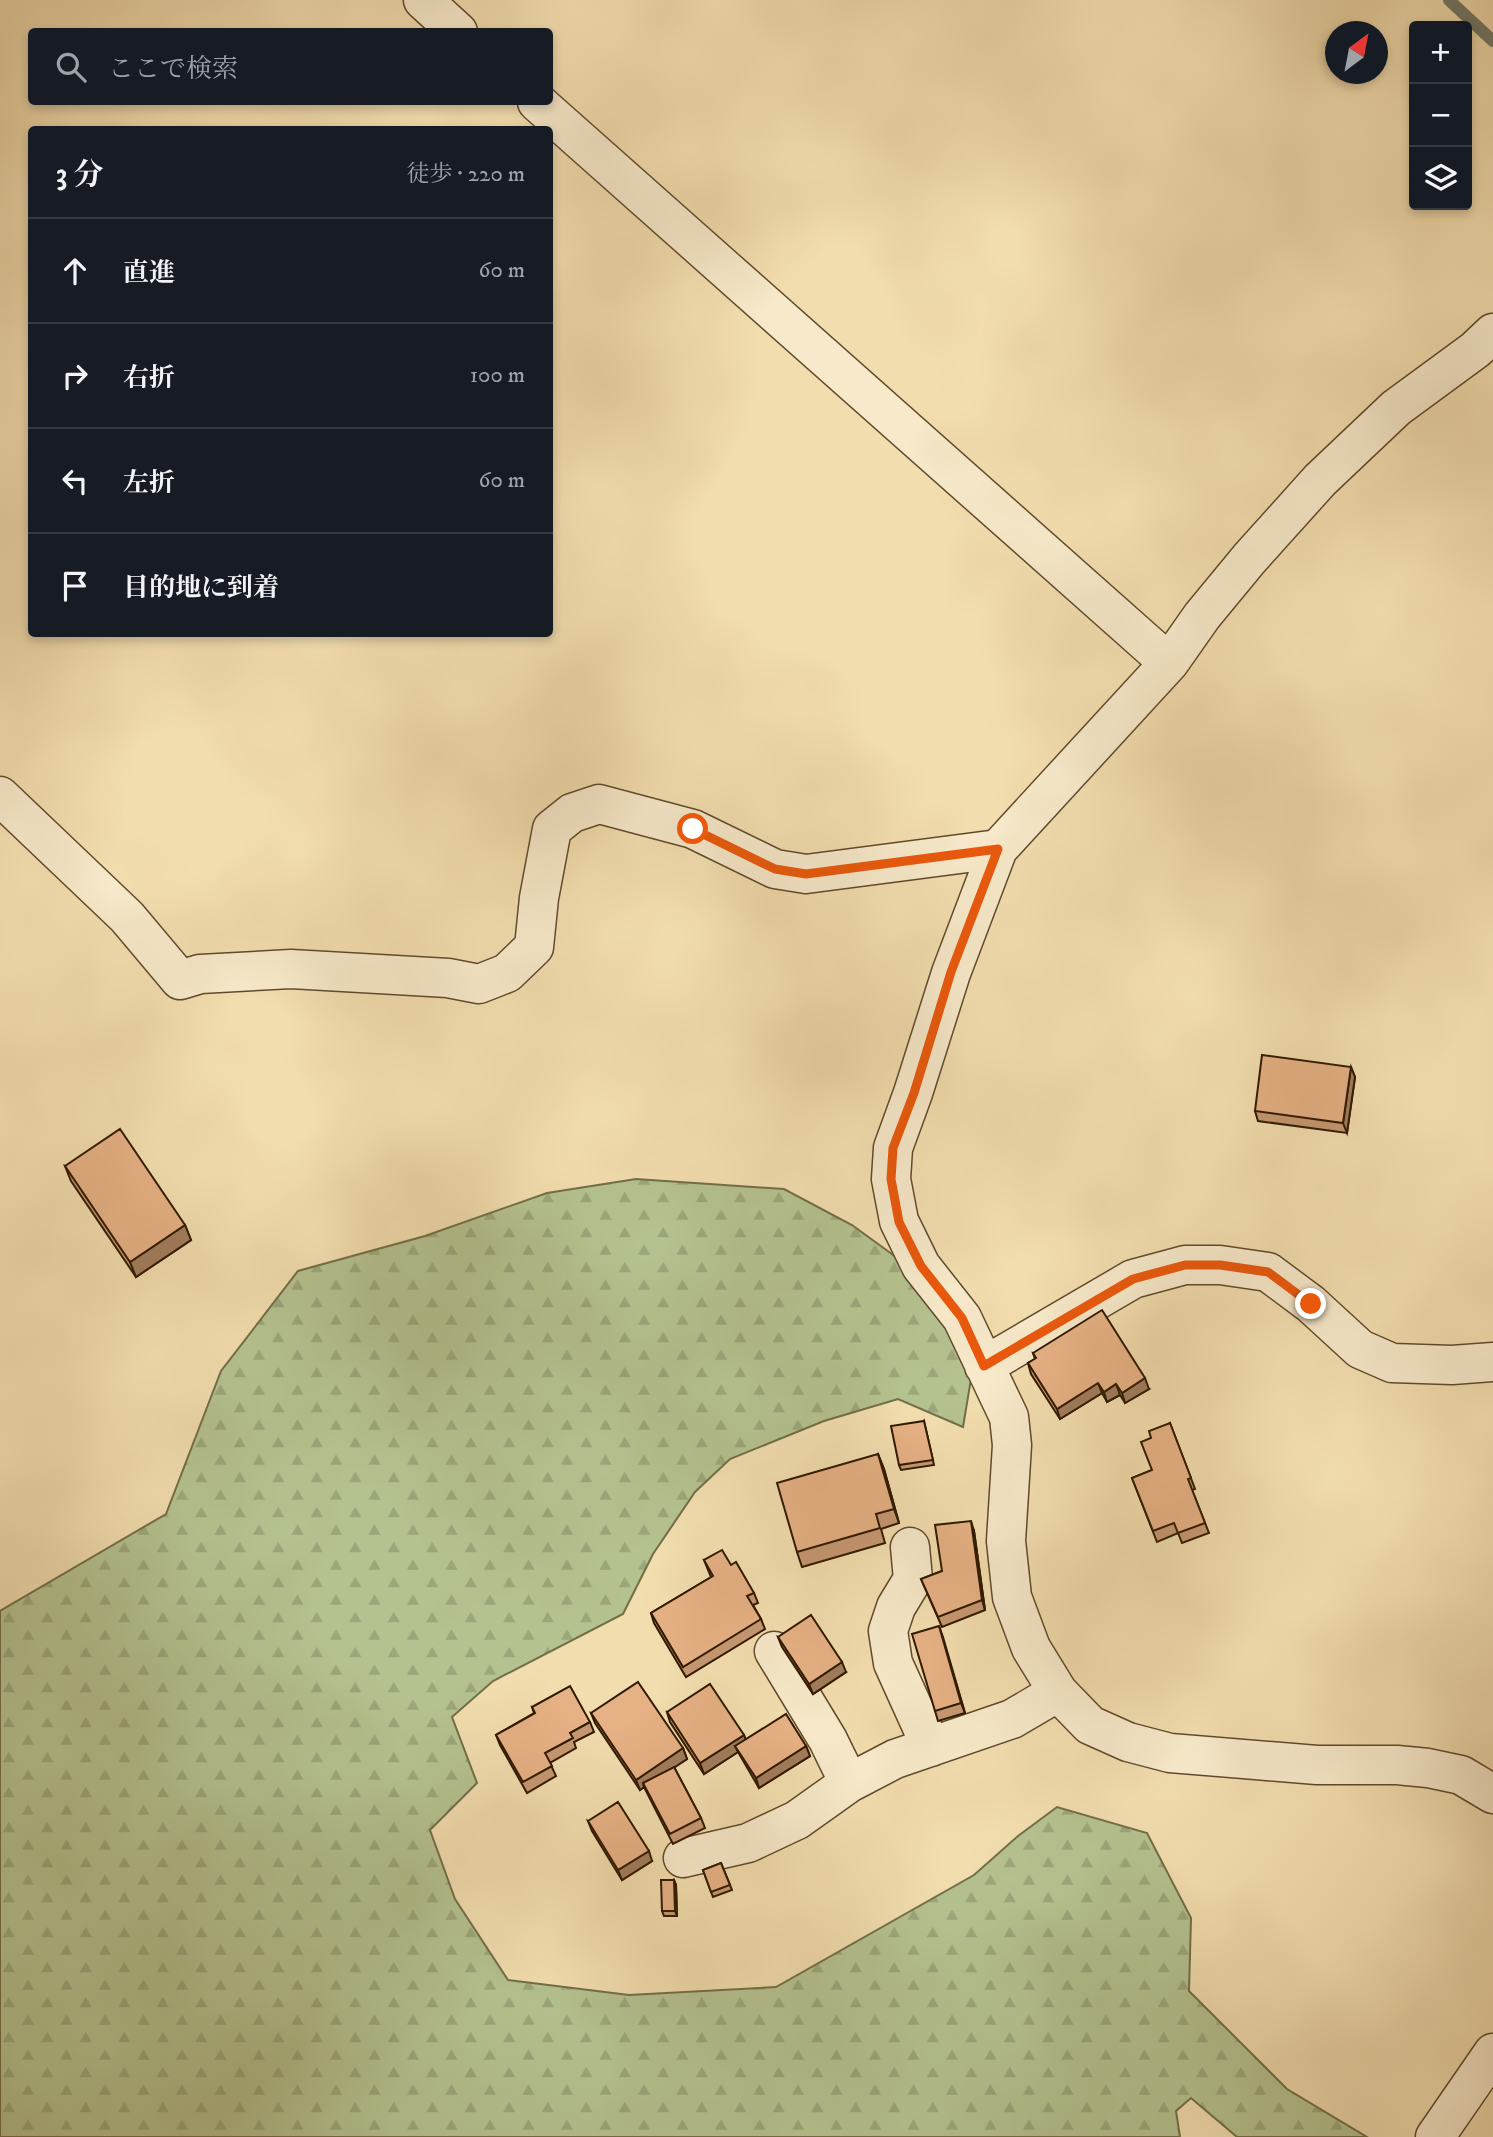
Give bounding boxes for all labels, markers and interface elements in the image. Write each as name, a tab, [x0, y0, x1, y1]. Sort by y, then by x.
north arrow	[1325, 21, 1388, 84]
map controls	[1409, 21, 1472, 210]
button: +	[1409, 21, 1472, 84]
search box	[28, 28, 553, 105]
icon: search	[52, 48, 90, 86]
text: ここで検索	[108, 53, 238, 86]
button: −	[1409, 84, 1472, 147]
button: layers	[1409, 147, 1472, 210]
text: 3 分	[56, 157, 104, 194]
text: 徒歩 · 220 m	[406, 160, 525, 189]
icon: ahead	[56, 252, 94, 290]
text: 60 m	[478, 256, 525, 285]
text: 直進	[123, 257, 175, 290]
icon: right	[56, 357, 94, 395]
text: 100 m	[470, 361, 525, 390]
text: 右折	[123, 362, 175, 395]
icon: left	[56, 462, 94, 500]
text: 60 m	[478, 466, 525, 495]
text: 左折	[123, 467, 175, 500]
icon: arrive	[56, 567, 94, 605]
text: 目的地に到着	[123, 572, 279, 605]
route start	[677, 813, 708, 844]
route end	[1295, 1288, 1326, 1319]

